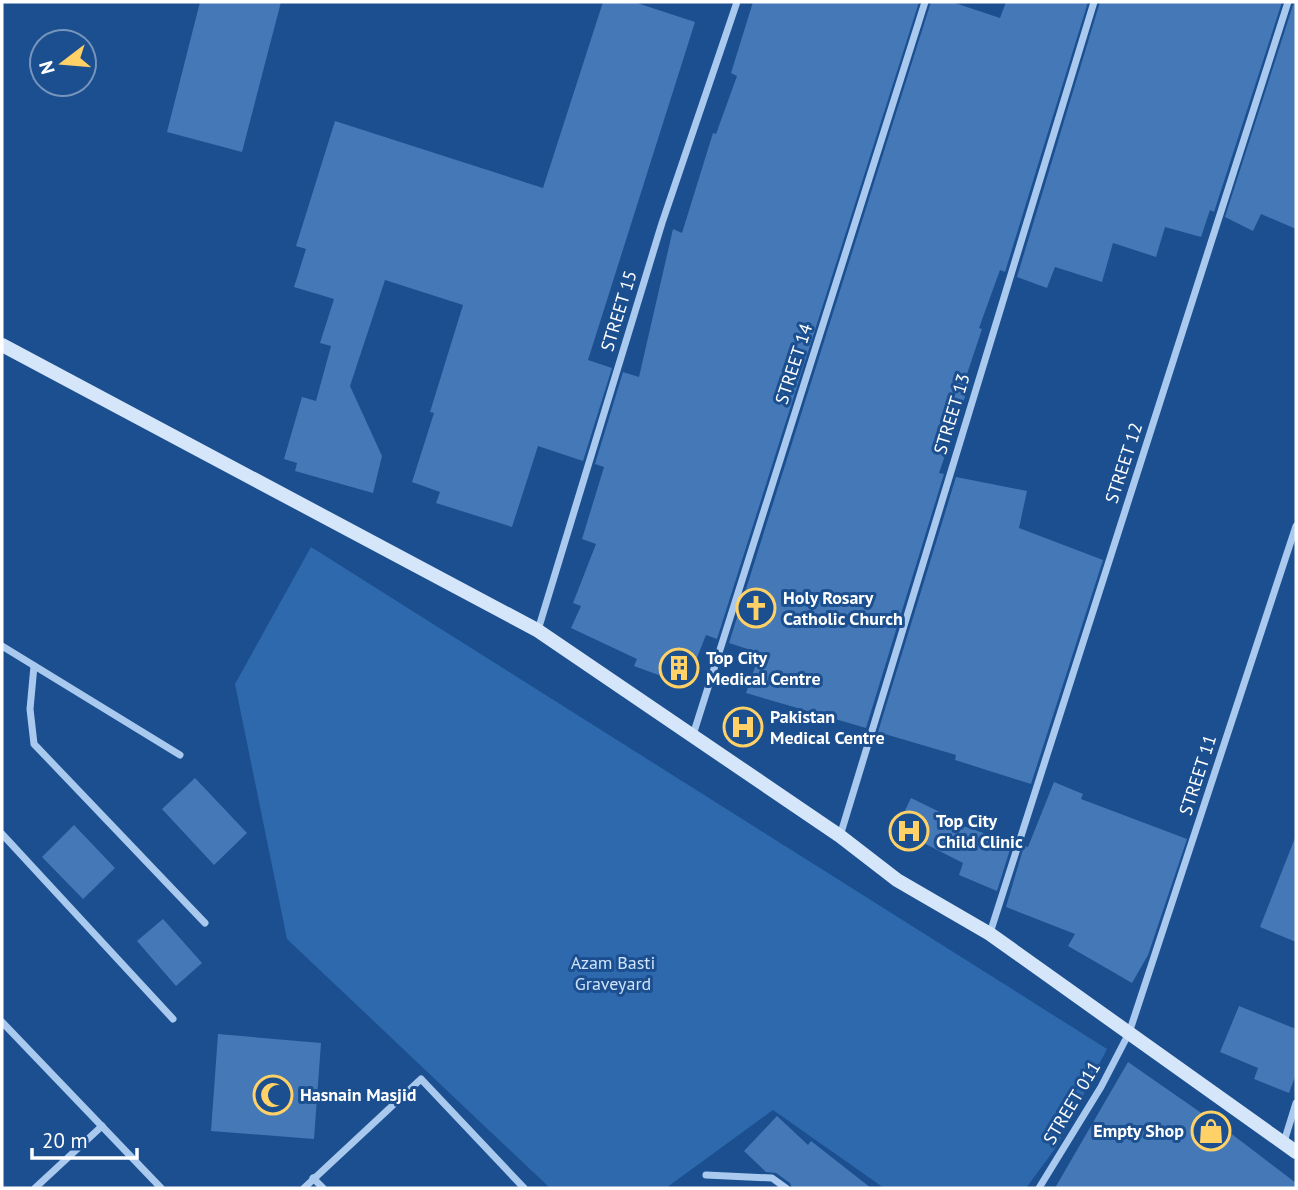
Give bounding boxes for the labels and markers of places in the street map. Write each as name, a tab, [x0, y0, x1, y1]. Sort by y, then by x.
place label: Holy Rosary Catholic Church	[783, 586, 903, 630]
church icon: Holy Rosary Catholic Church	[735, 587, 777, 629]
place label: Top City Medical Centre	[706, 646, 821, 690]
building icon: Top City Medical Centre	[658, 647, 700, 689]
place label: Pakistan Medical Centre	[770, 705, 885, 749]
hospital icon: Pakistan Medical Centre	[722, 706, 764, 748]
place label: Top City Child Clinic	[936, 809, 1023, 853]
hospital icon: Top City Child Clinic	[888, 810, 930, 852]
mosque icon: Hasnain Masjid	[252, 1074, 294, 1116]
place label: Hasnain Masjid	[300, 1083, 416, 1106]
shop icon: Empty Shop	[1190, 1110, 1232, 1152]
place label: Empty Shop	[1093, 1119, 1184, 1142]

